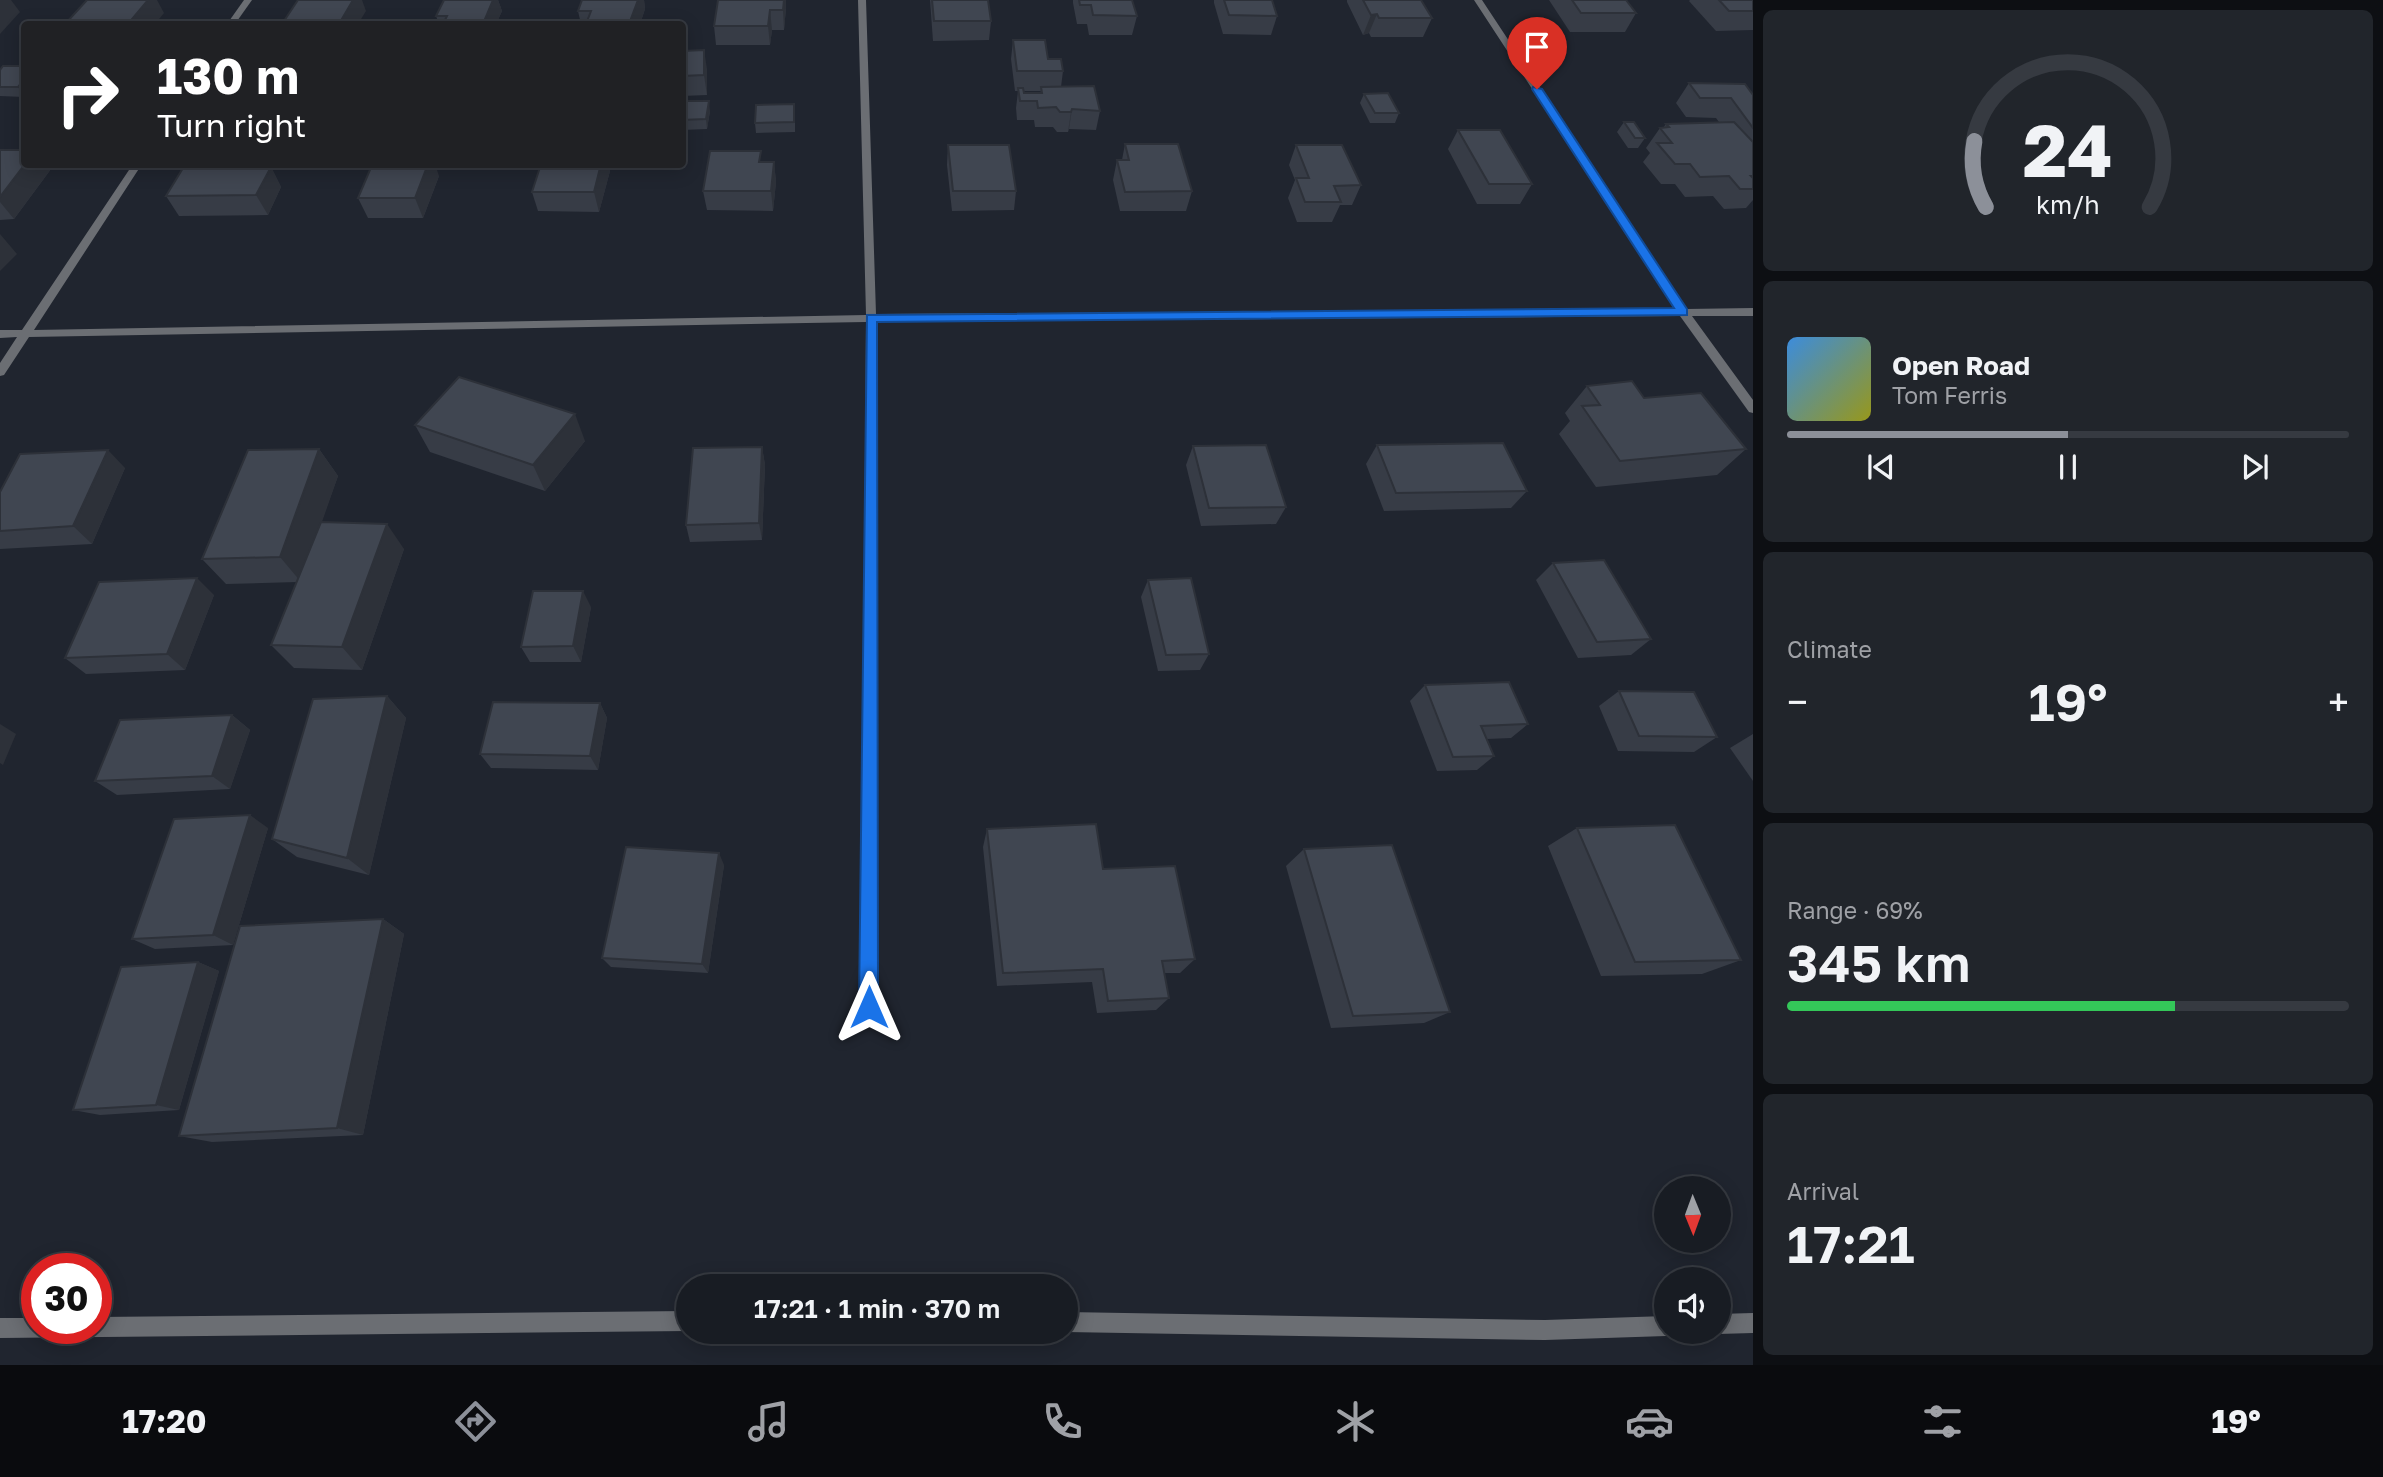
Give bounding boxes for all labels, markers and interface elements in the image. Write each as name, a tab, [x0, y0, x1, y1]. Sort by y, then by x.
pin	[1507, 17, 1567, 89]
icon: arrive	[1518, 28, 1556, 66]
text: 130 m	[157, 46, 299, 105]
icon: right	[42, 49, 133, 140]
text: Turn right	[157, 106, 306, 144]
text: 24	[2023, 106, 2113, 193]
text: km/h	[2036, 188, 2100, 219]
text: Open Road	[1892, 350, 2030, 381]
text: Tom Ferris	[1892, 381, 2007, 409]
icon: previous	[1862, 448, 1900, 486]
icon: pause	[2049, 448, 2087, 486]
icon: next	[2236, 448, 2274, 486]
text: Climate	[1787, 635, 1872, 663]
text: 19°	[2029, 670, 2107, 732]
text: −	[1787, 679, 1808, 724]
text: +	[2328, 679, 2349, 724]
text: Range · 69%	[1787, 896, 1923, 924]
text: 345 km	[1787, 931, 1971, 993]
position arrow	[832, 970, 906, 1044]
north arrow	[1654, 1176, 1731, 1253]
map controls	[1654, 1176, 1731, 1344]
text: Arrival	[1787, 1177, 1859, 1205]
text: 17:21	[1787, 1212, 1915, 1274]
speed limit sign: 30	[21, 1253, 112, 1344]
button: sound	[1654, 1267, 1731, 1344]
text: 17:21 · 1 min · 370 m	[754, 1293, 1000, 1324]
icon: directions	[451, 1397, 500, 1446]
icon: music	[744, 1397, 793, 1446]
icon: phone	[1038, 1397, 1087, 1446]
icon: climate	[1331, 1397, 1380, 1446]
icon: car	[1625, 1397, 1674, 1446]
icon: filters	[1918, 1397, 1967, 1446]
text: 17:20	[122, 1402, 207, 1440]
text: 19°	[2211, 1402, 2261, 1440]

